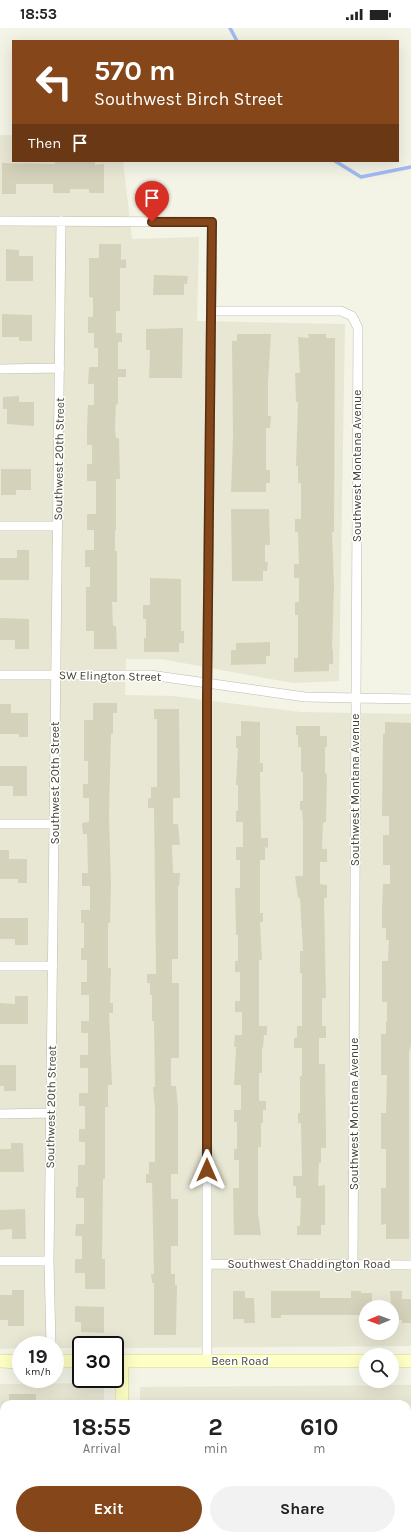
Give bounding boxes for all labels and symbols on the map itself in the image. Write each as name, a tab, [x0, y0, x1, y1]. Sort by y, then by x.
pin	[135, 181, 169, 222]
street label: Southwest Montana Avenue	[350, 390, 364, 542]
street label: Southwest 20th Street	[51, 397, 67, 521]
street label: SW Elington Street	[59, 668, 162, 684]
street label: Southwest Montana Avenue	[348, 714, 362, 866]
street label: Southwest 20th Street	[48, 721, 62, 844]
street label: Southwest Montana Avenue	[347, 1038, 361, 1190]
street label: Southwest 20th Street	[43, 1045, 59, 1169]
position arrow	[186, 1149, 228, 1191]
street label: Southwest Chaddington Road	[227, 1257, 391, 1271]
north arrow	[359, 1300, 399, 1340]
speed limit sign: 30	[72, 1336, 124, 1388]
street label: Been Road	[211, 1354, 269, 1368]

